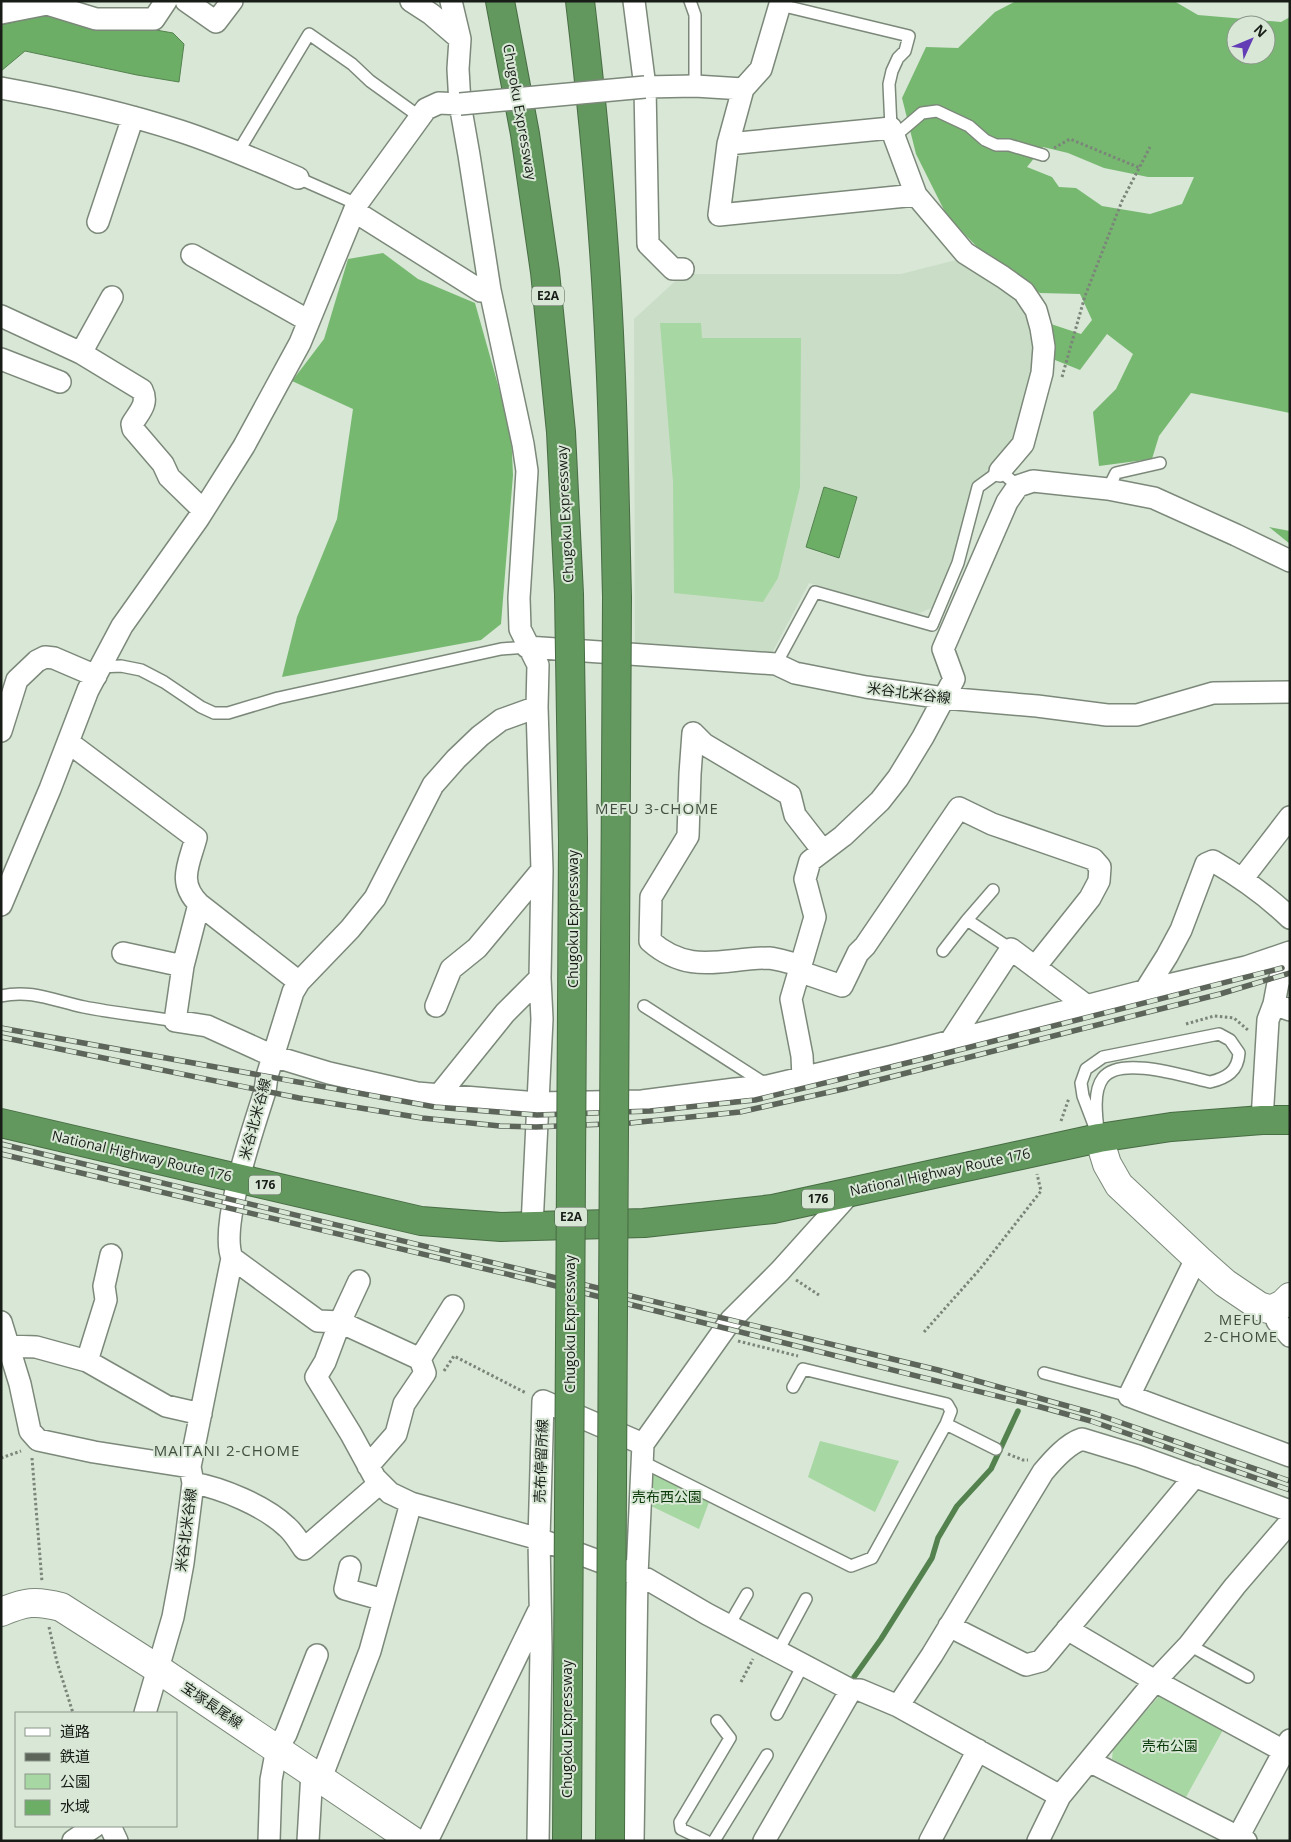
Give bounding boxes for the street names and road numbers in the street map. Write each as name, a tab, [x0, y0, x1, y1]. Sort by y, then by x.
street label: Chugoku Expressway	[499, 42, 542, 182]
road number: E2A	[532, 286, 564, 306]
street label: Chugoku Expressway	[551, 444, 578, 583]
street label: 米谷北米谷線	[866, 678, 952, 707]
street label: Chugoku Expressway	[563, 849, 582, 988]
street label: 米谷北米谷線	[234, 1076, 275, 1162]
street label: National Highway Route 176	[50, 1126, 234, 1185]
street label: National Highway Route 176	[848, 1143, 1032, 1200]
road number: 176	[249, 1176, 281, 1194]
road number: 176	[802, 1190, 834, 1208]
road number: E2A	[555, 1208, 587, 1226]
street label: Chugoku Expressway	[560, 1254, 579, 1393]
street label: 売布停留所線	[530, 1419, 551, 1503]
street label: 米谷北米谷線	[171, 1487, 200, 1573]
street label: Chugoku Expressway	[557, 1659, 576, 1798]
street label: 宝塚長尾線	[178, 1677, 247, 1732]

